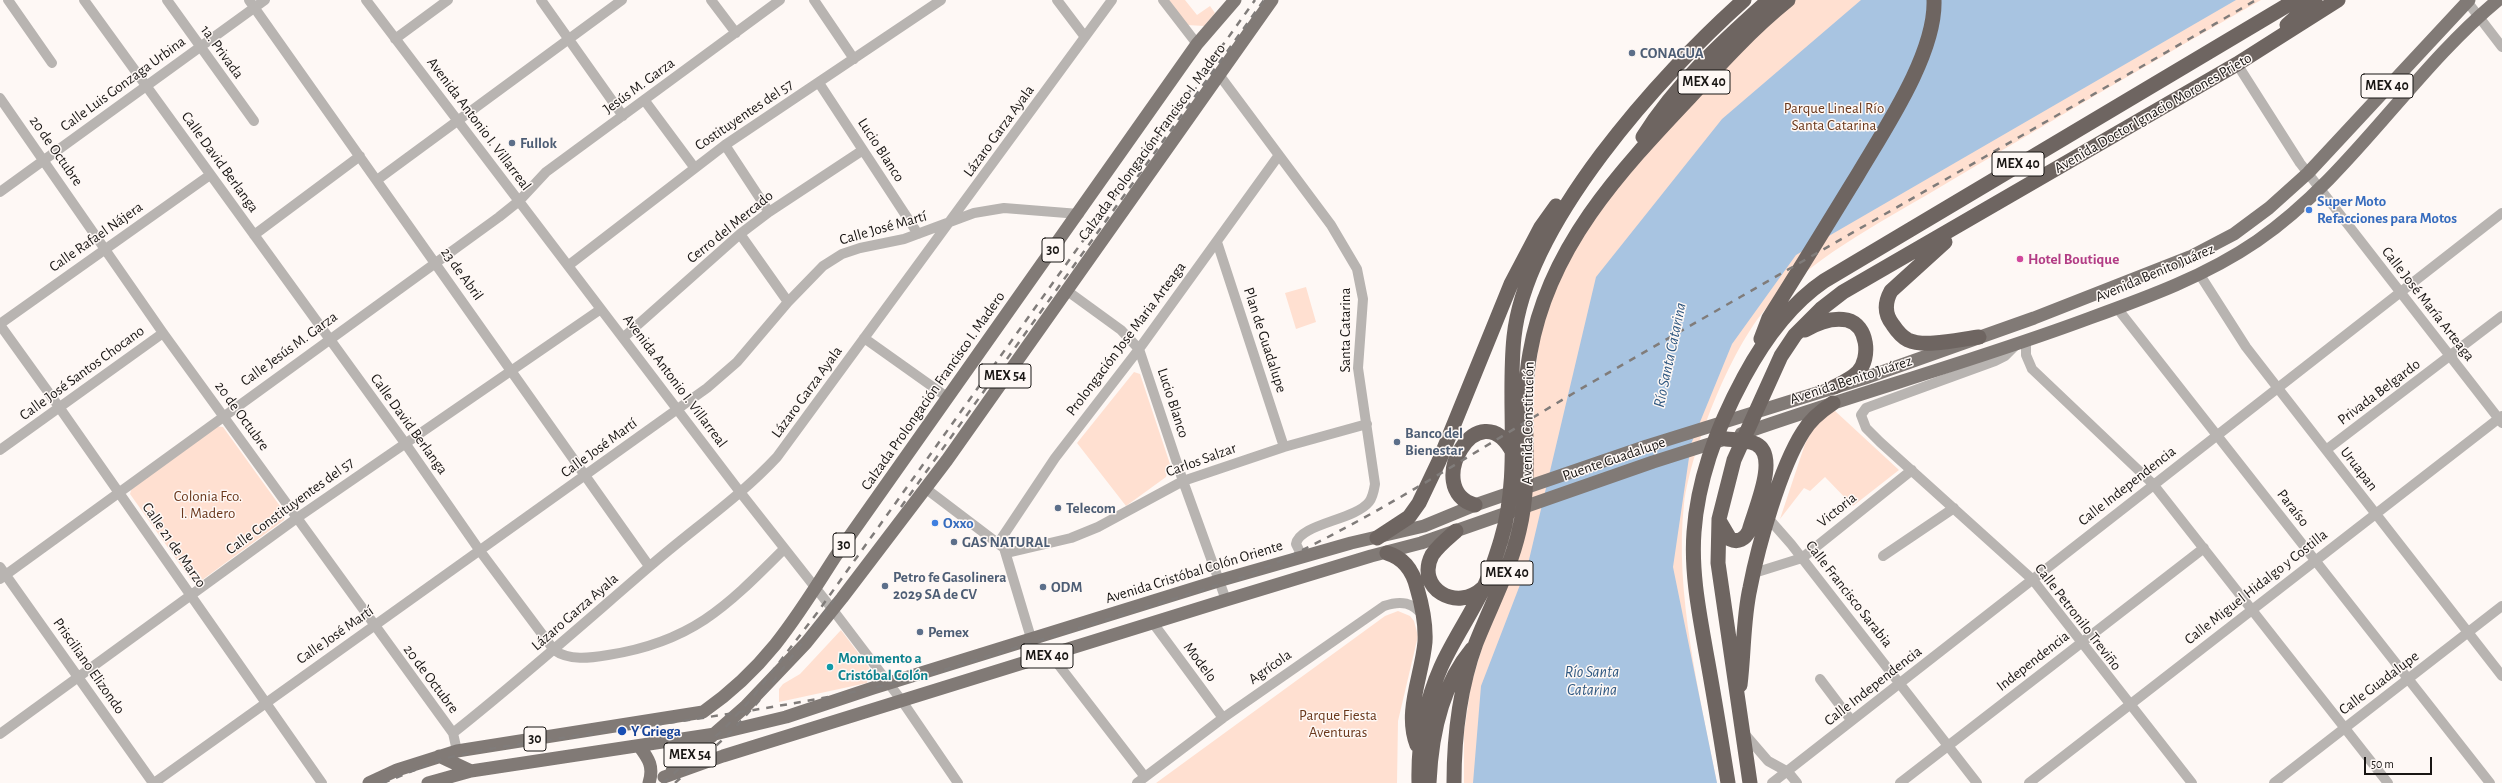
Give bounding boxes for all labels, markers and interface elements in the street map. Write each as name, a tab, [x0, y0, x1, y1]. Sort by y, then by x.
street label: 1a. Privada	[197, 22, 247, 82]
street label: Calle Luis Gonzaga Urbina	[57, 33, 189, 135]
street label: Calzada Prolongación Francisco I. Madero	[1075, 40, 1229, 244]
place label: CONAGUA	[1640, 44, 1704, 62]
marker: CONAGUA	[1627, 48, 1637, 58]
street label: Avenida Doctor Ignacio Morones Prieto	[2051, 49, 2255, 177]
street label: Avenida Antonio I. Villarreal	[423, 54, 535, 194]
street label: Jesús M. Garza	[600, 54, 678, 118]
road number: MEX 40	[1678, 70, 1730, 94]
road number: MEX 40	[2361, 74, 2413, 98]
street label: Costituyentes del 57	[691, 75, 797, 155]
street label: Lázaro Garza Ayala	[960, 82, 1038, 180]
park label: Parque Lineal Río Santa Catarina	[1784, 99, 1884, 134]
street label: Calle David Berlanga	[177, 108, 263, 216]
street label: 20 de Octubre	[25, 112, 87, 190]
street label: Lucio Blanco	[854, 115, 908, 185]
place label: Fullok	[520, 134, 557, 152]
marker: Fullok	[507, 138, 517, 148]
road number: MEX 40	[1992, 152, 2044, 176]
street label: Cerro del Mercado	[683, 187, 777, 267]
place label: Super Moto Refacciones para Motos	[2317, 192, 2457, 227]
street label: Calle Rafael Nájera	[46, 198, 146, 276]
marker: Super Moto Refacciones para Motos	[2304, 205, 2314, 215]
street label: Calle José Martí	[837, 207, 929, 249]
road number: 30	[1042, 238, 1064, 262]
street label: Avenida Benito Juárez	[2093, 240, 2217, 306]
street label: Calle José María Arteaga	[2378, 243, 2478, 365]
street label: 23 de Abril	[437, 244, 487, 304]
place label: Hotel Boutique	[2028, 250, 2119, 268]
marker: Hotel Boutique	[2015, 254, 2025, 264]
street label: Prolongación Jose Maria Arteaga	[1062, 258, 1190, 420]
street label: Plan de Guadalupe	[1240, 285, 1290, 395]
street label: Calzada Prolongación Francisco I. Madero	[857, 288, 1009, 494]
street label: Santa Catarina	[1336, 288, 1354, 372]
water label: Río Santa Catarina	[1650, 301, 1690, 409]
street label: Calle Jesús M. Garza	[237, 308, 341, 390]
street label: Avenida Antonio I. Villarreal	[619, 311, 731, 451]
street label: Calle José Santos Chocano	[16, 322, 148, 424]
street label: Lázaro Garza Ayala	[768, 343, 846, 441]
street label: Avenida Benito Juárez	[1788, 352, 1914, 408]
street label: Privada Belgardo	[2334, 355, 2424, 429]
street label: Avenida Constitución	[1518, 361, 1538, 485]
road number: MEX 54	[979, 364, 1031, 388]
street label: Lucio Blanco	[1153, 366, 1193, 440]
street label: Calle David Berlanga	[366, 370, 452, 478]
street label: 20 de Octubre	[211, 378, 273, 454]
street label: Calle José Martí	[557, 414, 641, 482]
place label: Banco del Bienestar	[1405, 424, 1463, 459]
street label: Puente Guadalupe	[1560, 433, 1668, 485]
marker: Banco del Bienestar	[1392, 437, 1402, 447]
street label: Carlos Salzar	[1163, 439, 1239, 481]
street label: Calle Independencia	[2075, 442, 2179, 530]
street label: Uruapan	[2336, 443, 2382, 495]
street label: Calle Constituyentes del 57	[222, 453, 358, 559]
street label: Paraíso	[2273, 486, 2313, 530]
park label: Colonia Fco. I. Madero	[174, 487, 242, 522]
street label: Victoria	[1814, 489, 1860, 531]
street label: Calle 21 de Marzo	[138, 499, 210, 591]
place label: Telecom	[1066, 499, 1116, 517]
marker: Telecom	[1053, 503, 1063, 513]
place label: Oxxo	[943, 514, 974, 532]
marker: Oxxo	[930, 518, 940, 528]
street label: Calle Miguel Hidalgo y Costilla	[2181, 526, 2331, 648]
road number: 30	[833, 533, 855, 557]
place label: GAS NATURAL	[962, 533, 1050, 551]
street label: Avenida Cristóbal Colón Oriente	[1103, 536, 1285, 608]
marker: GAS NATURAL	[949, 537, 959, 547]
street label: Calle Francisco Sarabia	[1802, 537, 1896, 651]
street label: Calle Petronilo Treviño	[2031, 560, 2125, 674]
road number: MEX 40	[1481, 561, 1533, 585]
place label: Petro fe Gasolinera 2029 SA de CV	[893, 568, 1006, 603]
street label: Lázaro Garza Ayala	[528, 569, 622, 655]
place label: ODM	[1051, 578, 1082, 596]
marker: Petro fe Gasolinera 2029 SA de CV	[880, 581, 890, 591]
marker: ODM	[1038, 582, 1048, 592]
street label: Calle José Martí	[293, 602, 377, 668]
street label: Prisciliano Elizondo	[49, 614, 129, 718]
place label: Pemex	[928, 623, 969, 641]
marker: Pemex	[915, 627, 925, 637]
street label: Independencia	[1993, 627, 2073, 695]
street label: Modelo	[1179, 639, 1221, 685]
street label: 20 de Octubre	[399, 641, 463, 717]
street label: Calle Independencia	[1821, 642, 1925, 730]
road number: MEX 40	[1021, 644, 1073, 668]
street label: Agrícola	[1245, 646, 1295, 688]
street label: Calle Guadalupe	[2335, 647, 2423, 719]
place label: Monumento a Cristóbal Colón	[838, 649, 928, 684]
marker: Monumento a Cristóbal Colón	[825, 662, 835, 672]
water label: Río Santa Catarina	[1565, 662, 1619, 700]
park label: Parque Fiesta Aventuras	[1299, 706, 1377, 741]
place label: Y Griega	[631, 722, 681, 740]
marker: Y Griega	[616, 725, 628, 737]
road number: 30	[524, 727, 546, 751]
road number: MEX 54	[664, 743, 716, 767]
scale bar	[2366, 749, 2434, 775]
text: 50 m	[2371, 758, 2394, 770]

